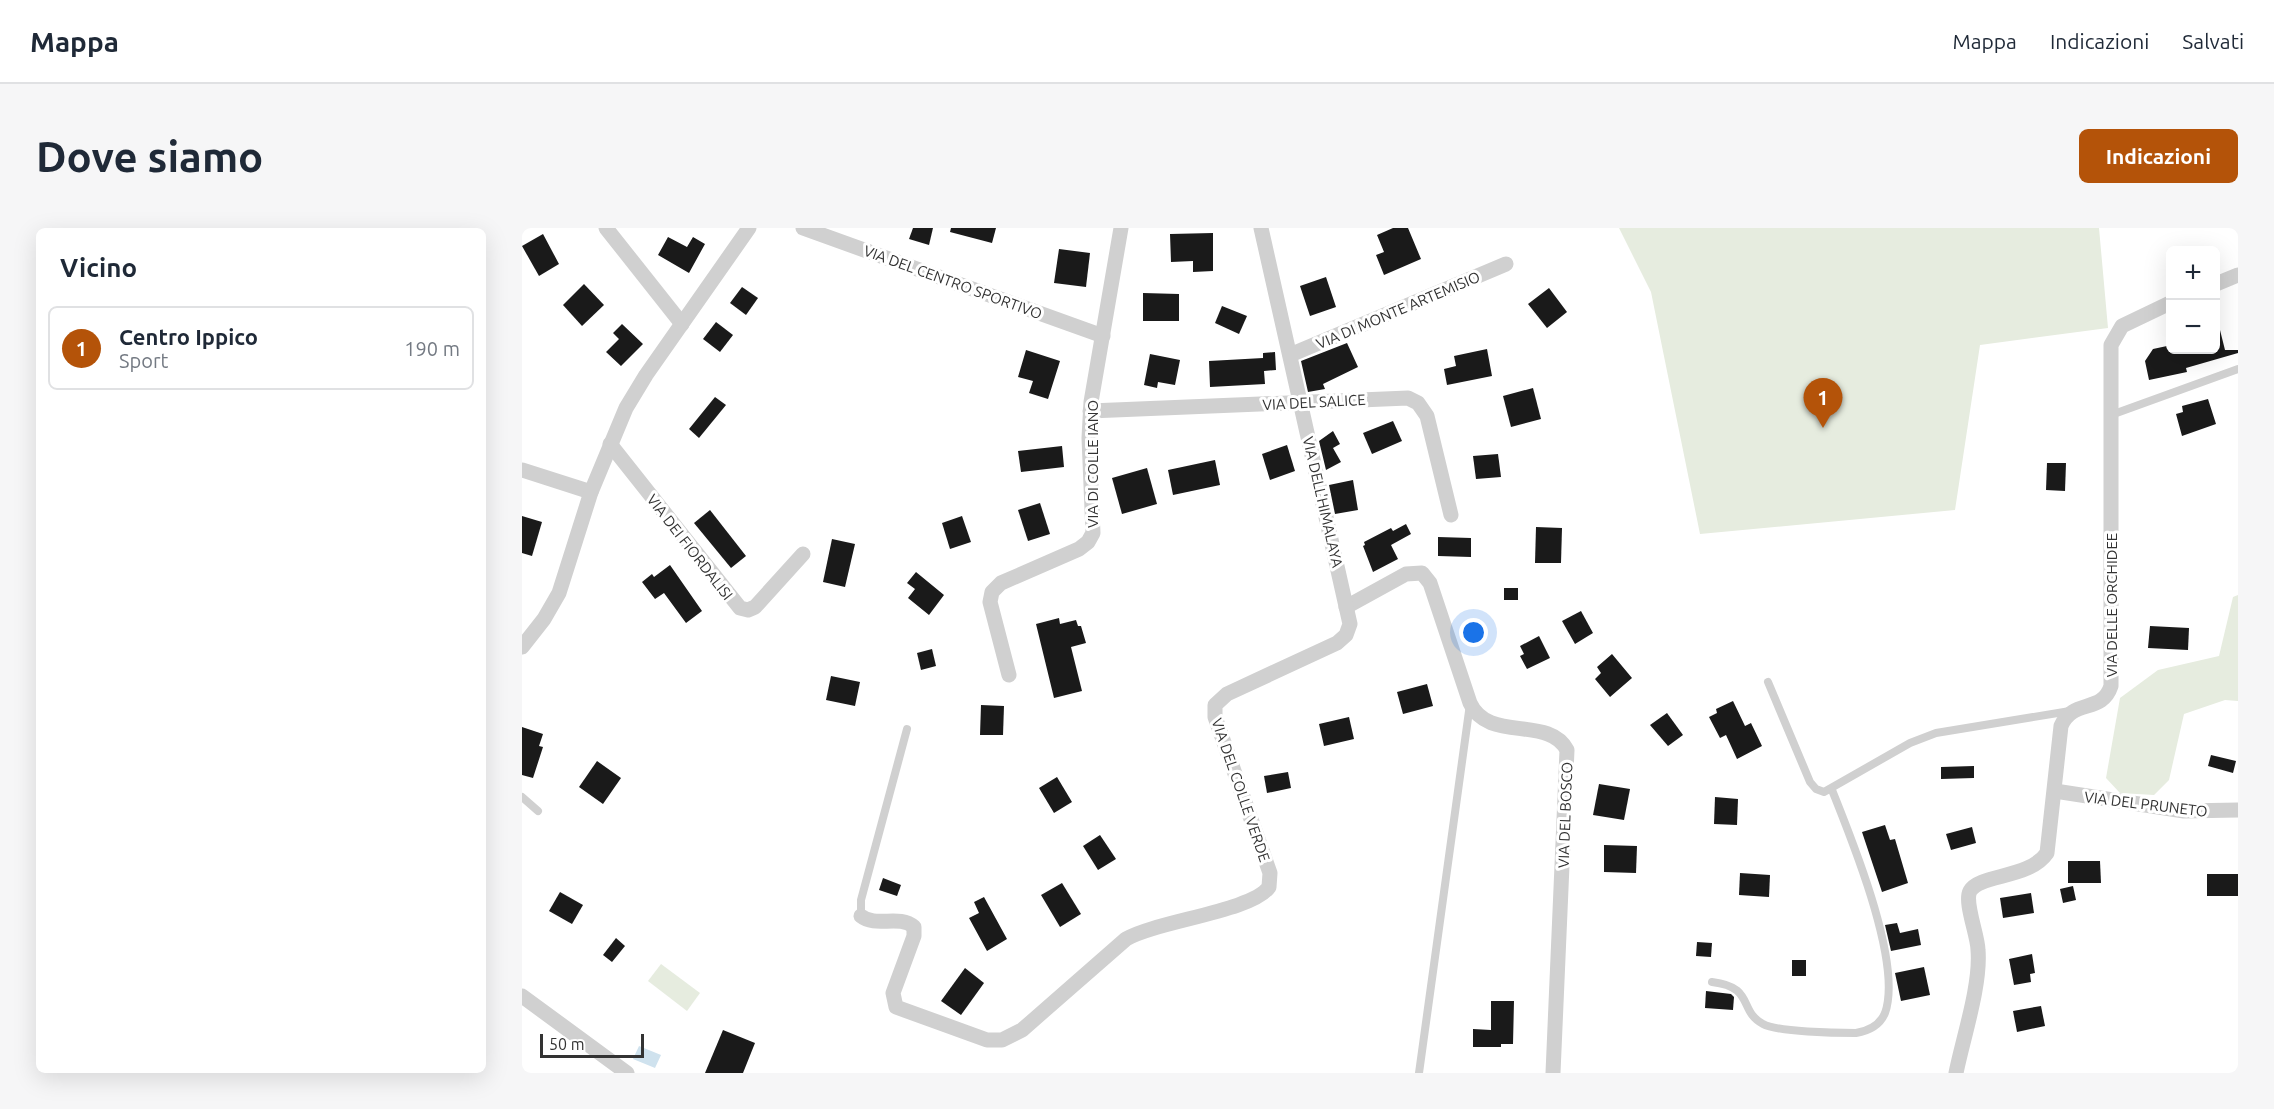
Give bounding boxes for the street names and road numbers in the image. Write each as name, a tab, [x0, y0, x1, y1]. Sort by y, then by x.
street label: VIA DEL CENTRO SPORTIVO	[861, 242, 1045, 322]
street label: VIA DI MONTE ARTEMISIO	[1314, 268, 1482, 352]
street label: VIA DEL SALICE	[1262, 391, 1366, 413]
street label: VIA DI COLLE IANO	[1084, 400, 1101, 528]
street label: VIA DELL'HIMALAYA	[1300, 435, 1346, 569]
street label: VIA DEI FIORDALISI	[644, 491, 736, 603]
street label: VIA DELLE ORCHIDEE	[2103, 533, 2120, 677]
street label: VIA DEL COLLE VERDE	[1208, 716, 1274, 864]
street label: VIA DEL BOSCO	[1555, 762, 1575, 868]
street label: VIA DEL PRUNETO	[2083, 788, 2209, 820]

